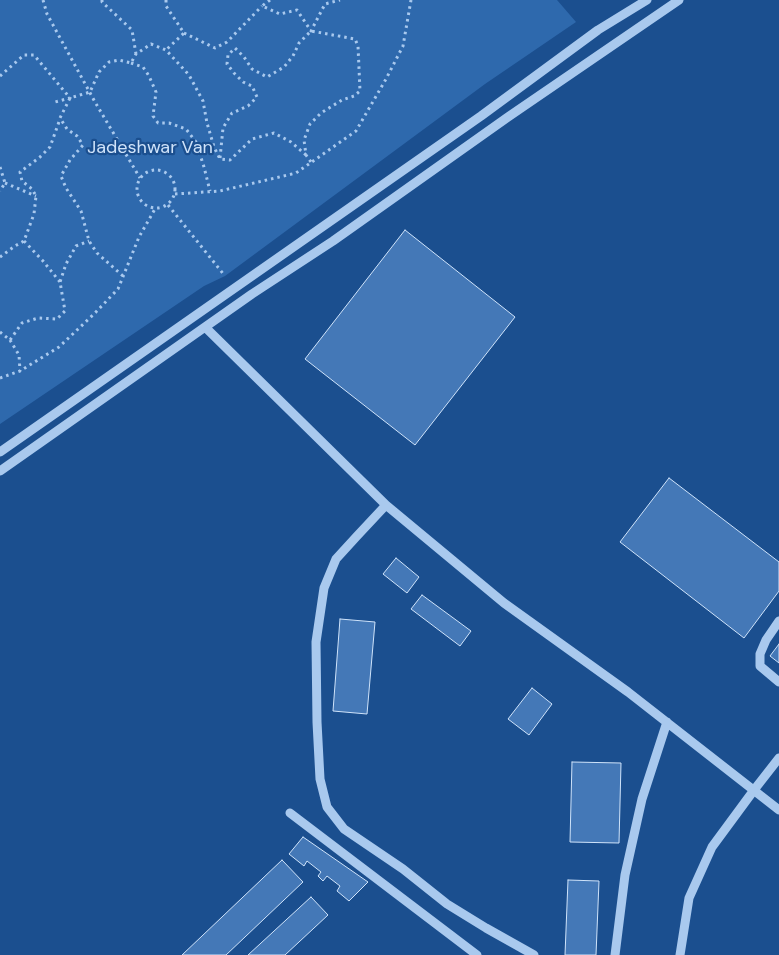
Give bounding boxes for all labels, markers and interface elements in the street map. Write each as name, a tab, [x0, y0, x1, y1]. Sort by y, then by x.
park label: Jadeshwar Van	[87, 137, 213, 159]

